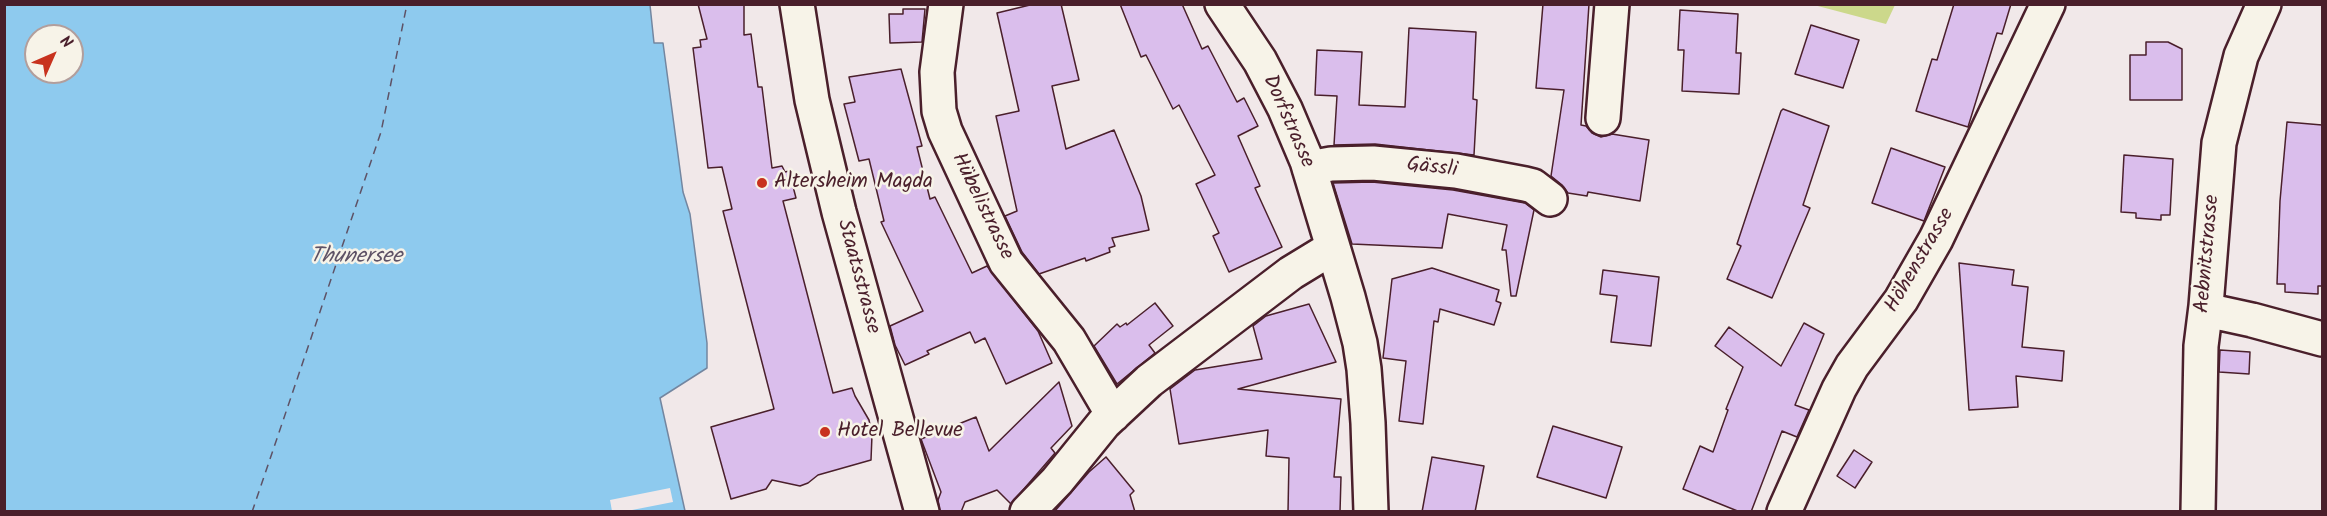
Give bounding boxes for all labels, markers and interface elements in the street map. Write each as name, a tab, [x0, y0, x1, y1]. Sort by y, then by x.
north arrow	[24, 24, 84, 84]
text: N	[53, 30, 78, 55]
street label: Dorfstrasse	[1255, 72, 1319, 172]
street label: Hübelistrasse	[944, 149, 1018, 265]
street label: Gässli	[1405, 153, 1459, 185]
place label: Altersheim Magda	[774, 170, 933, 196]
marker: Altersheim Magda	[755, 176, 769, 190]
street label: Aebnitstrasse	[2191, 194, 2227, 314]
street label: Höhenstrasse	[1881, 204, 1961, 318]
street label: Staatsstrasse	[830, 217, 884, 337]
water label: Thunersee	[310, 245, 402, 271]
place label: Hotel Bellevue	[837, 419, 963, 445]
marker: Hotel Bellevue	[818, 425, 832, 439]

